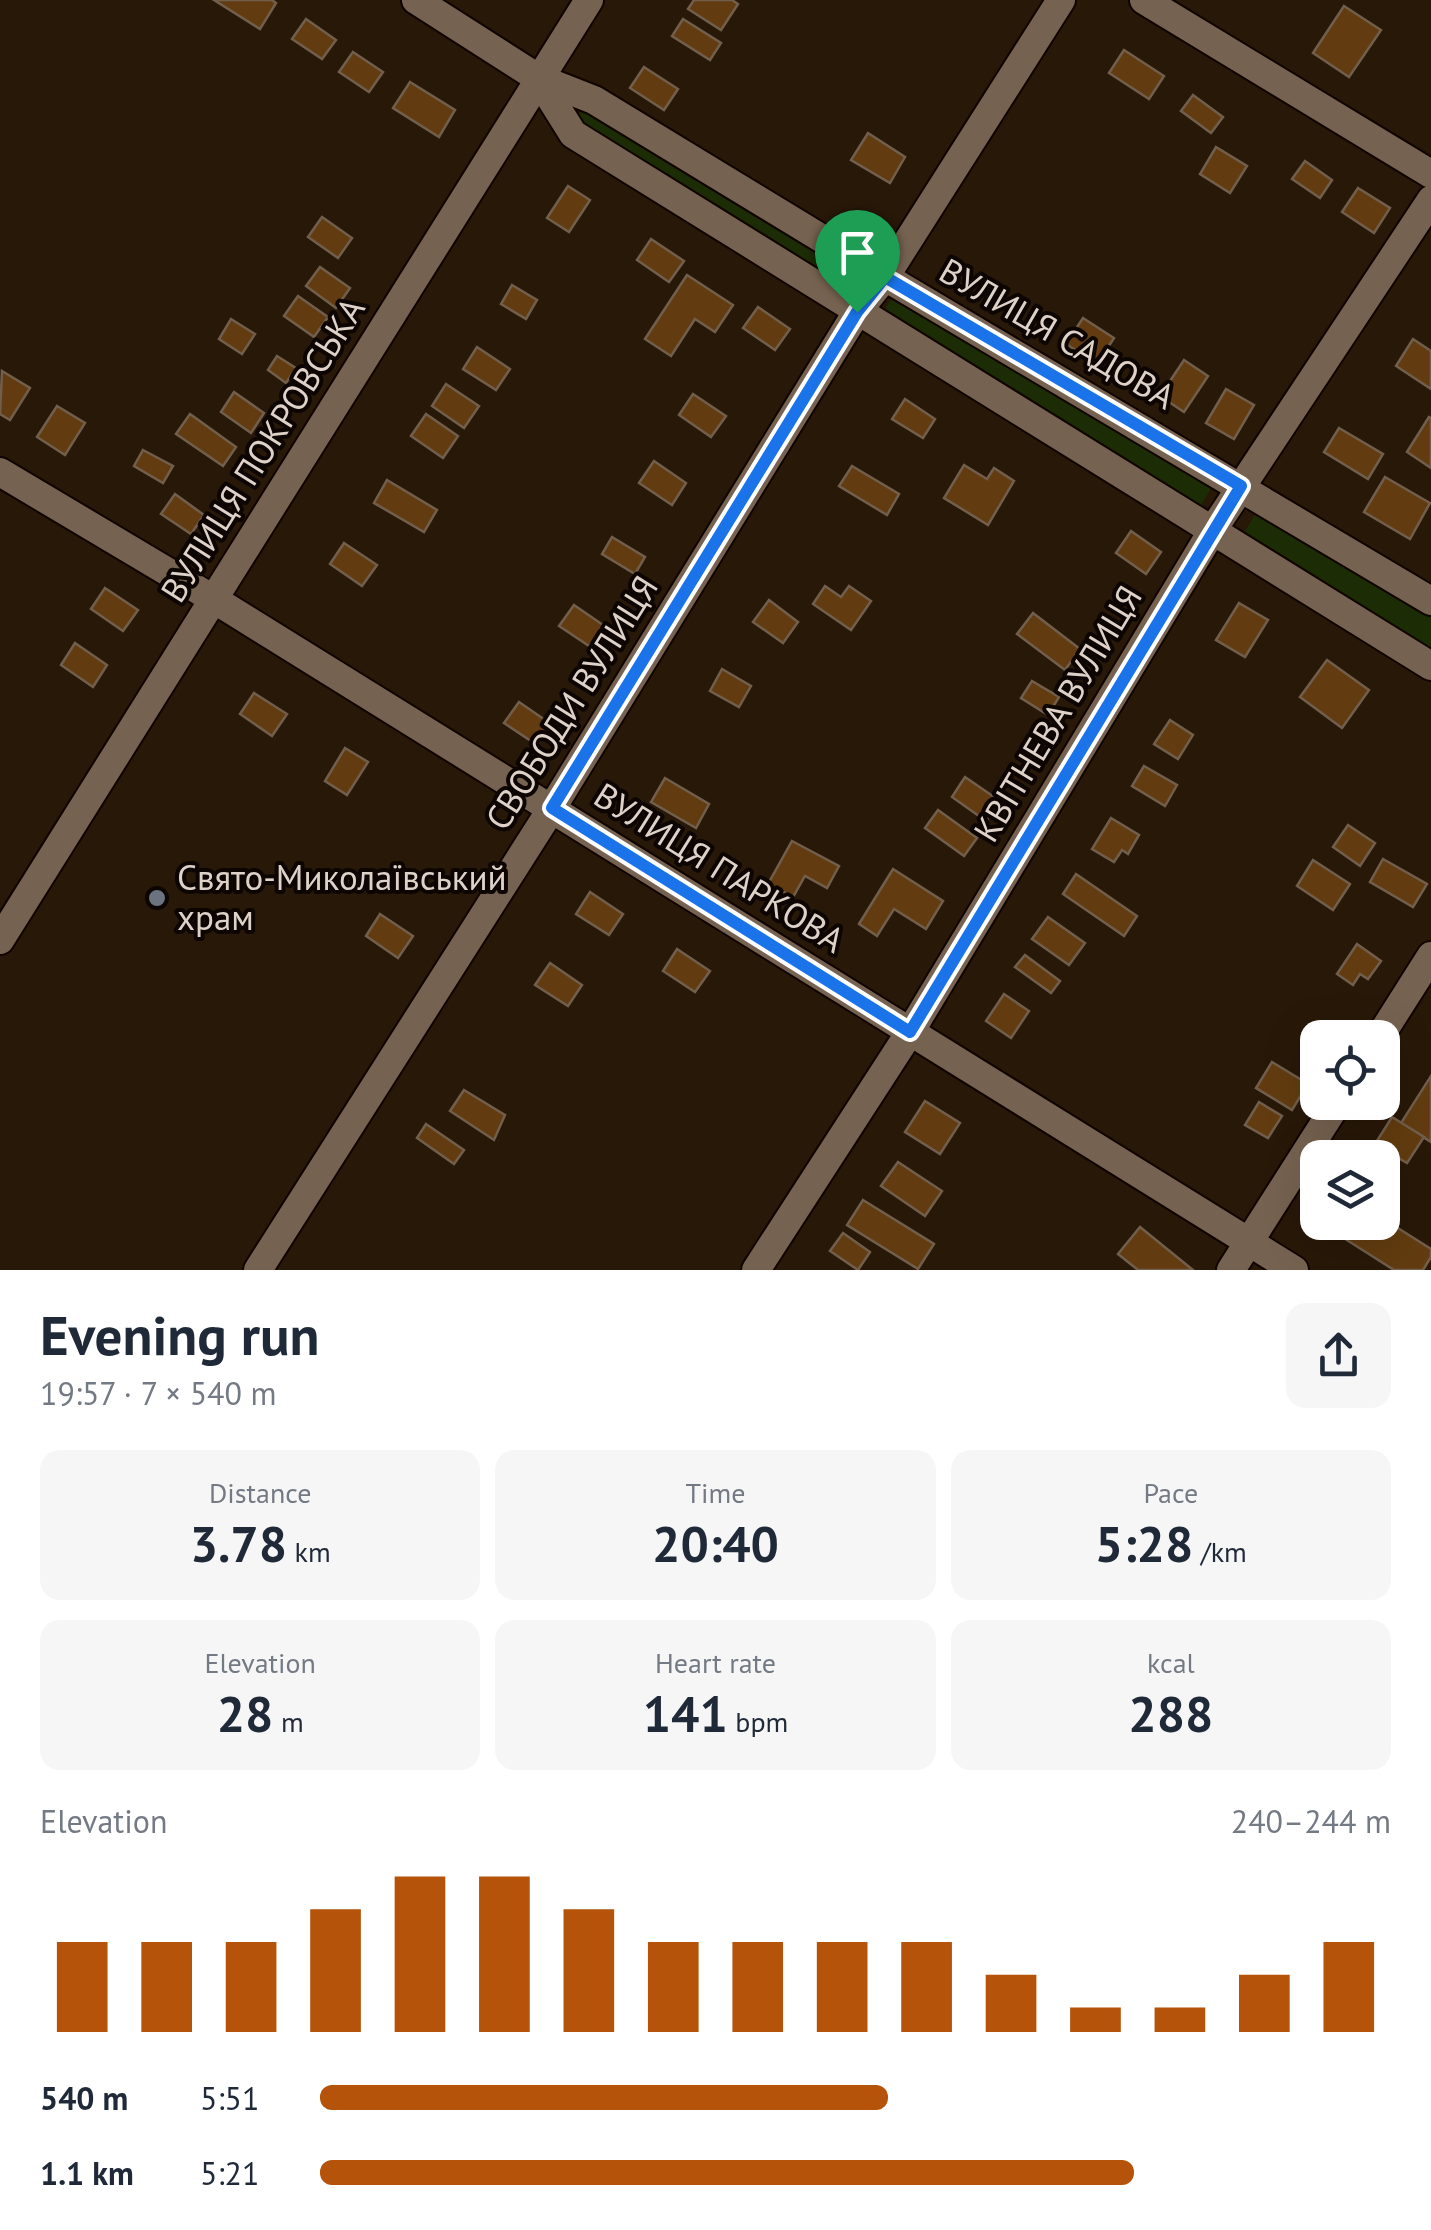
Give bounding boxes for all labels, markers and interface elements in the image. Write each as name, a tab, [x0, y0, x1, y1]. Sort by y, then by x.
pin	[815, 210, 900, 313]
icon: arrive	[830, 225, 885, 280]
street label: ВУЛИЦЯ САДОВА	[931, 247, 1184, 419]
street label: ВУЛИЦЯ ПОКРОВСЬКА	[150, 288, 375, 610]
street label: СВОБОДИ ВУЛИЦЯ	[474, 567, 668, 838]
street label: КВІТНЕВА ВУЛИЦЯ	[963, 577, 1152, 850]
street label: ВУЛИЦЯ ПАРКОВА	[586, 772, 854, 963]
place label: Свято-Миколаївський храм	[177, 854, 507, 940]
marker: Свято-Миколаївський храм	[146, 887, 168, 909]
map controls	[1300, 1020, 1400, 1240]
button: locate	[1300, 1020, 1400, 1120]
button: layers	[1300, 1140, 1400, 1240]
text: Evening run	[40, 1299, 320, 1370]
button: share	[1286, 1303, 1391, 1408]
text: 19:57 · 7 × 540 m	[40, 1372, 276, 1414]
text: Distance	[209, 1474, 311, 1511]
text: Time	[685, 1474, 746, 1511]
text: Pace	[1143, 1474, 1198, 1511]
text: 3.78	[190, 1511, 287, 1576]
text: 20:40	[652, 1511, 779, 1576]
text: 5:28	[1095, 1511, 1193, 1576]
text: km	[287, 1533, 331, 1570]
text: /km	[1193, 1533, 1247, 1570]
text: Elevation	[204, 1644, 316, 1681]
text: Heart rate	[655, 1644, 776, 1681]
text: kcal	[1147, 1644, 1195, 1681]
text: 28	[217, 1681, 273, 1746]
text: 141	[643, 1681, 728, 1746]
text: 288	[1128, 1681, 1213, 1746]
text: m	[273, 1703, 304, 1740]
text: bpm	[728, 1703, 788, 1740]
text: Elevation	[40, 1800, 167, 1842]
text: 240–244 m	[1231, 1800, 1391, 1842]
text: 540 m	[40, 2077, 128, 2119]
text: 5:51	[200, 2077, 259, 2119]
text: 1.1 km	[40, 2152, 134, 2194]
text: 5:21	[200, 2152, 259, 2194]

